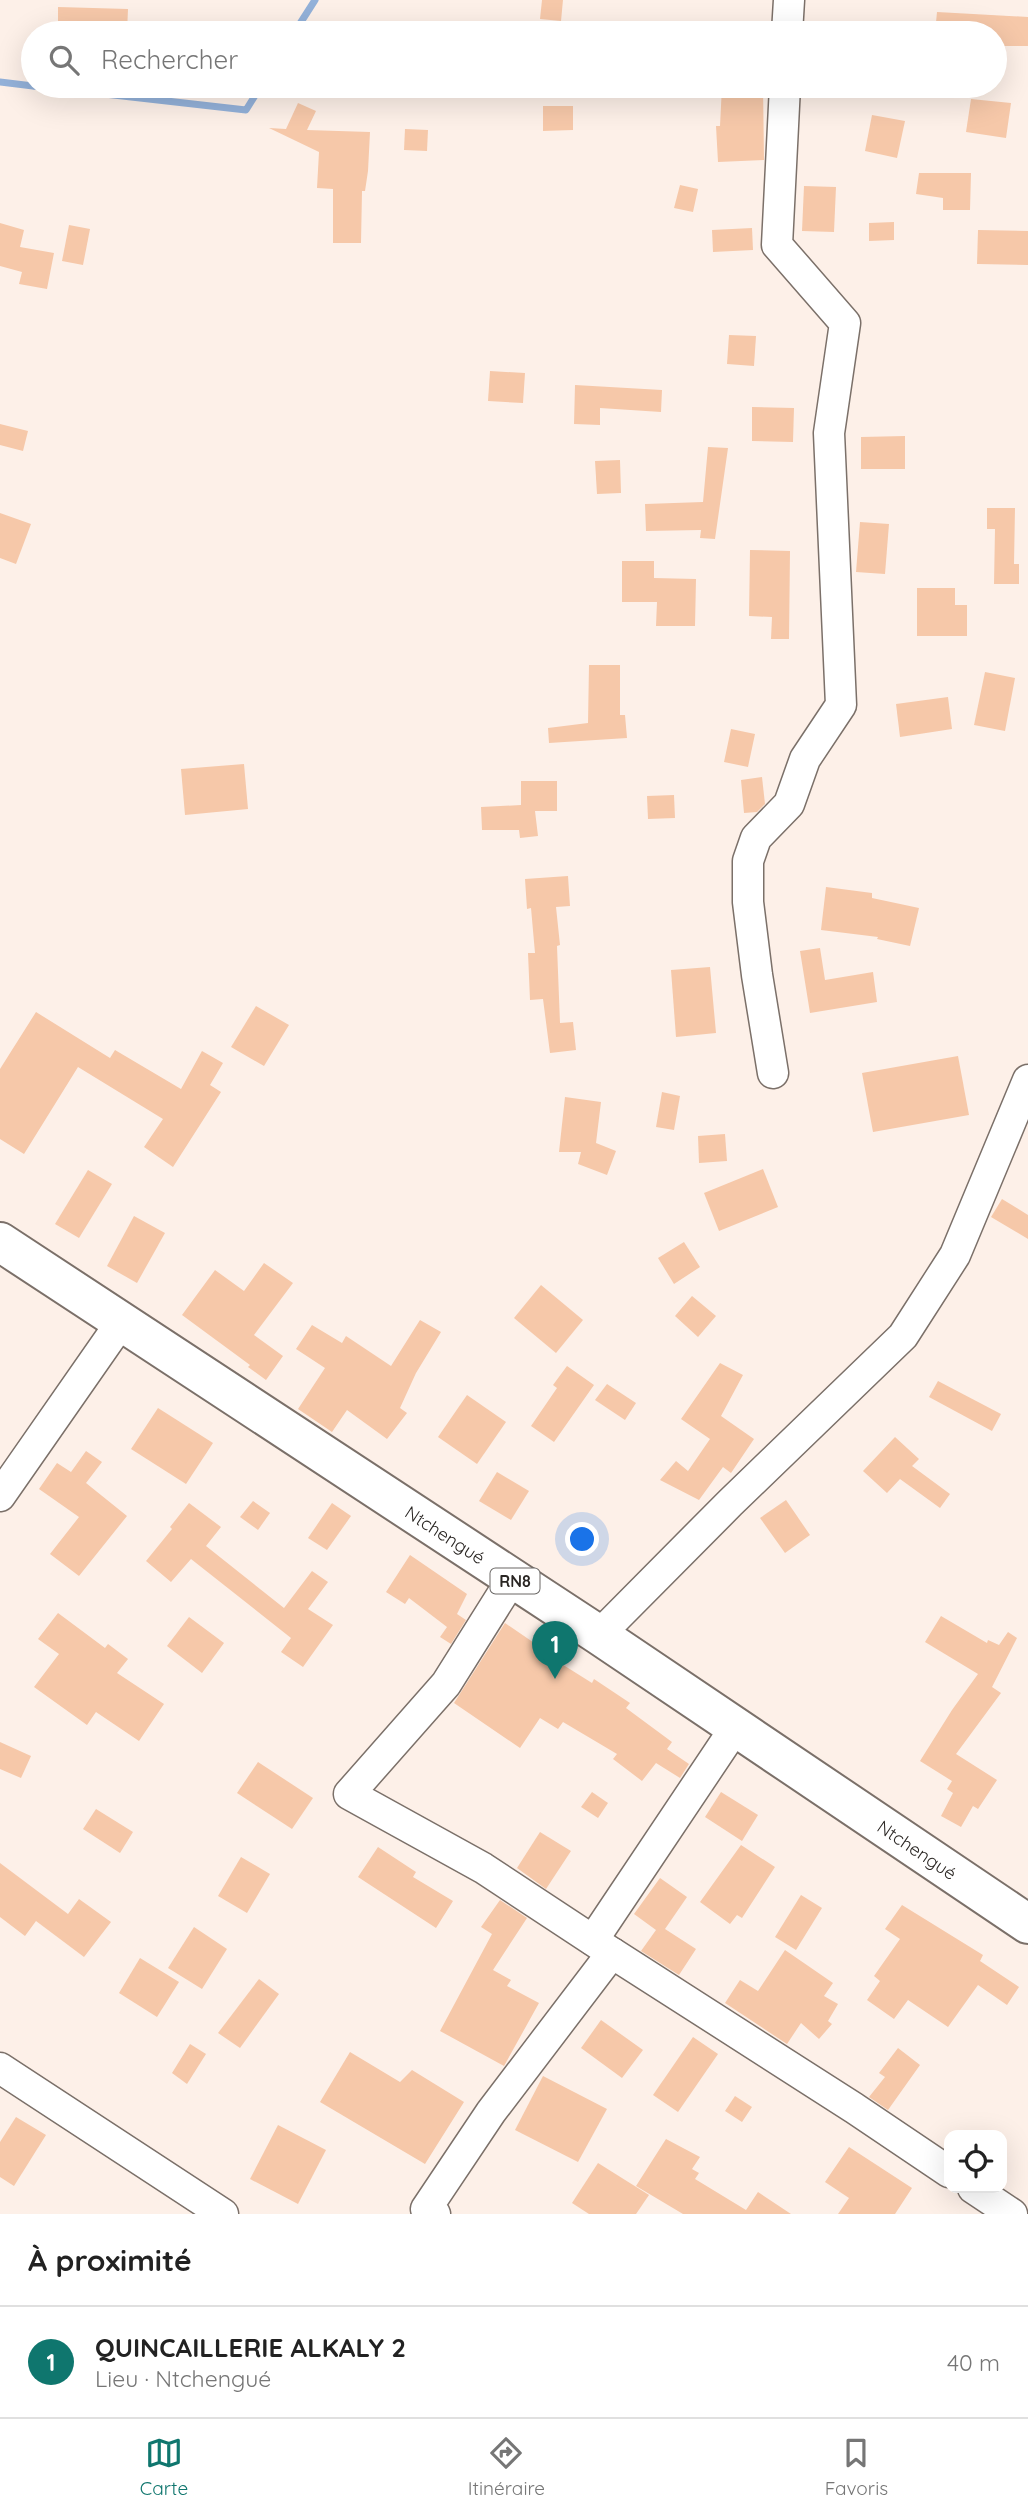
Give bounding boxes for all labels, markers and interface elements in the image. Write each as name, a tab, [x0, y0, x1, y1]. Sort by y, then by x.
search box	[21, 21, 1007, 98]
icon: search	[45, 41, 83, 79]
text: Rechercher	[101, 43, 238, 76]
street label: Ntchengué	[401, 1501, 489, 1569]
your location	[565, 1522, 599, 1556]
road number: RN8	[490, 1568, 540, 1594]
pin: 1	[532, 1621, 578, 1679]
street label: Ntchengué	[873, 1815, 961, 1885]
map controls	[944, 2130, 1007, 2193]
button: locate	[944, 2130, 1007, 2193]
text: À proximité	[28, 2241, 192, 2279]
text: QUINCAILLERIE ALKALY 2	[95, 2331, 406, 2364]
text: 1	[47, 2348, 55, 2377]
text: 40 m	[947, 2348, 1000, 2377]
text: Lieu · Ntchengué	[95, 2364, 271, 2393]
tab: Carte	[140, 2434, 188, 2500]
tab: Itinéraire	[468, 2434, 545, 2500]
tab: Favoris	[825, 2434, 888, 2500]

